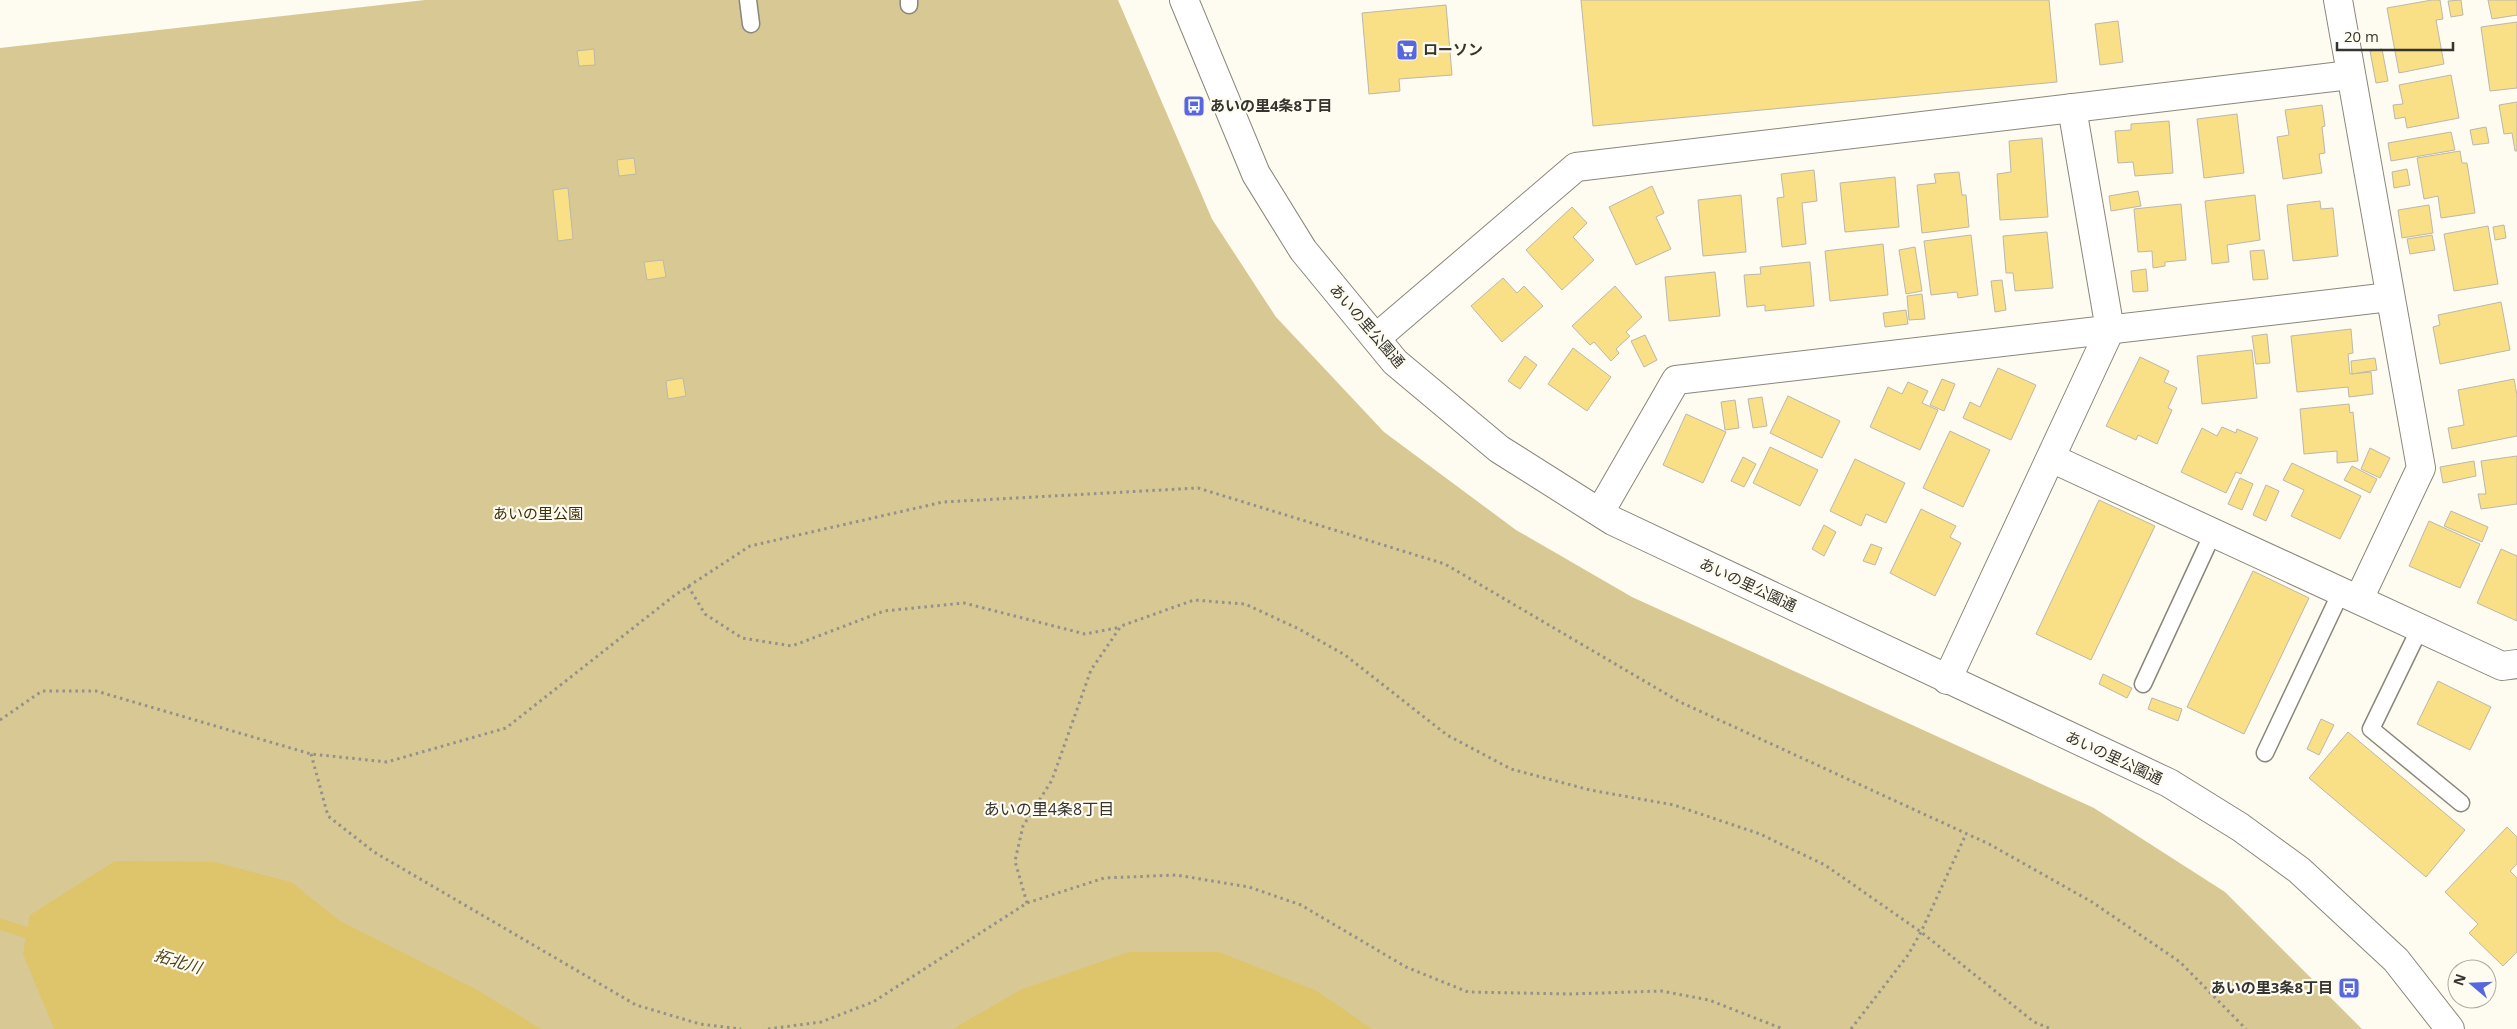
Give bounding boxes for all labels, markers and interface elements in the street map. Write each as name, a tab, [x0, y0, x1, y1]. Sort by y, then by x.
scale bar	[2337, 20, 2453, 52]
text: 20 m	[2344, 26, 2379, 46]
supermarket icon: ローソン	[1395, 38, 1419, 62]
place label: ローソン	[1423, 39, 1483, 59]
bus stop icon: あいの里4条8丁目	[1182, 94, 1206, 118]
place label: あいの里4条8丁目	[1210, 95, 1332, 115]
street label: あいの里公園通	[1326, 279, 1410, 372]
park label: あいの里公園	[493, 503, 583, 523]
street label: あいの里公園通	[1697, 553, 1800, 615]
street label: あいの里公園通	[2063, 726, 2166, 788]
district label: あいの里4条8丁目	[984, 798, 1114, 820]
water label: 拓北川	[152, 943, 206, 979]
north arrow	[2447, 959, 2497, 1009]
text: N	[2448, 971, 2470, 988]
bus stop icon: あいの里3条8丁目	[2337, 976, 2361, 1000]
place label: あいの里3条8丁目	[2211, 977, 2333, 997]

